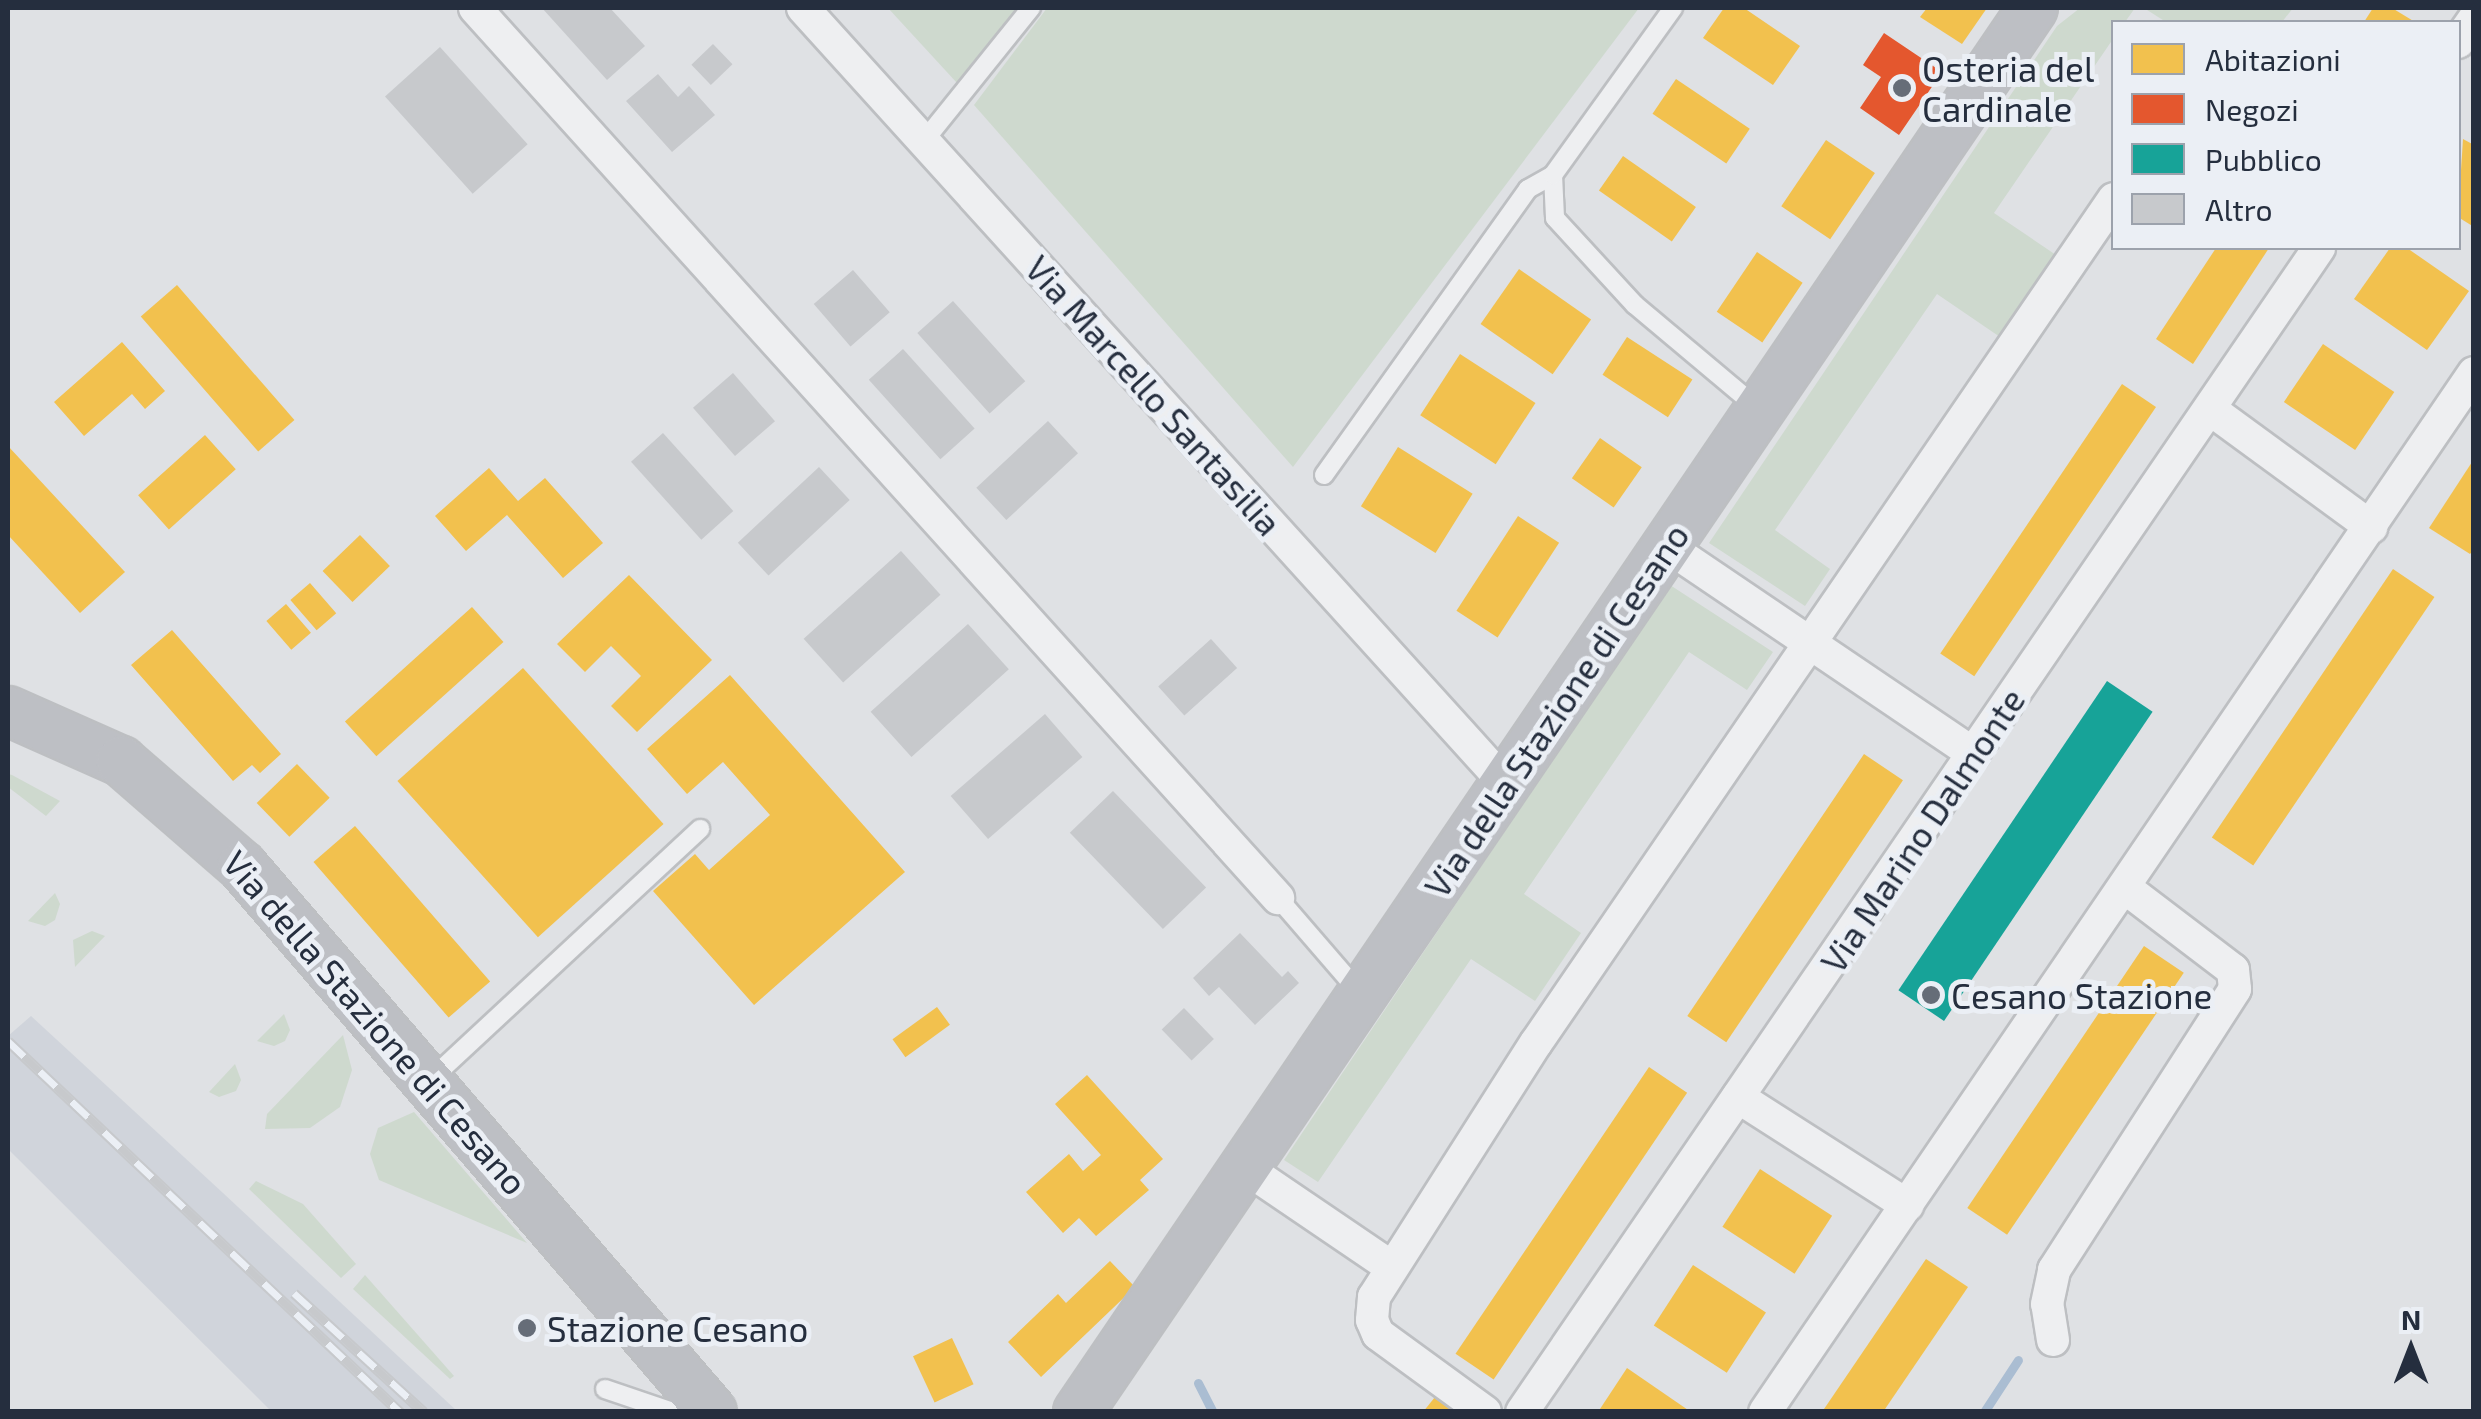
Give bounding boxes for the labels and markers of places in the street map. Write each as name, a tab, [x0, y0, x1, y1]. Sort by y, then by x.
place label: Osteria del Cardinale	[1922, 47, 2094, 129]
marker: Osteria del Cardinale	[1891, 77, 1913, 99]
place label: Cesano Stazione	[1951, 974, 2212, 1016]
marker: Cesano Stazione	[1920, 984, 1942, 1006]
place label: Stazione Cesano	[547, 1307, 808, 1349]
marker: Stazione Cesano	[516, 1317, 538, 1339]

